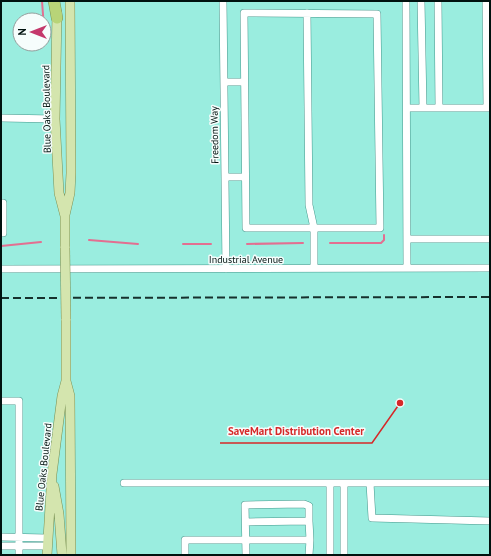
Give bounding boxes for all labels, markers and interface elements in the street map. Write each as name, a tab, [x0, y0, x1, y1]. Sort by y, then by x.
north arrow	[12, 12, 52, 52]
text: N	[15, 28, 29, 36]
street label: Blue Oaks Boulevard	[39, 65, 54, 153]
street label: Freedom Way	[207, 106, 222, 164]
street label: Industrial Avenue	[209, 253, 283, 266]
callout: SaveMart Distribution Center	[220, 420, 372, 443]
street label: Blue Oaks Boulevard	[32, 422, 55, 512]
text: SaveMart Distribution Center	[228, 424, 364, 438]

